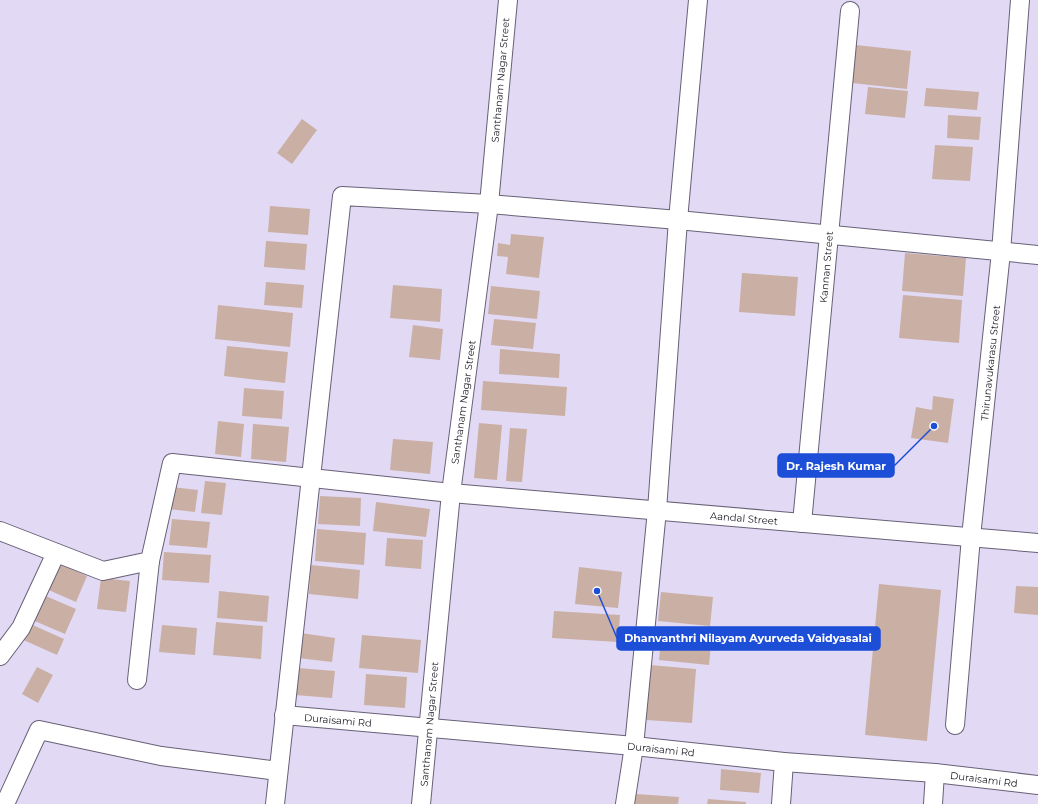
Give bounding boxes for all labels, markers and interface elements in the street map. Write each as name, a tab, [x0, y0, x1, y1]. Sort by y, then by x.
street label: Santhanam Nagar Street	[489, 17, 512, 143]
street label: Kannan Street	[817, 231, 836, 303]
street label: Thirunavukarasu Street	[978, 305, 1003, 422]
street label: Santhanam Nagar Street	[448, 339, 479, 465]
callout: Dr. Rajesh Kumar	[778, 454, 894, 477]
text: Dr. Rajesh Kumar	[786, 459, 886, 473]
street label: Aandal Street	[709, 509, 778, 528]
callout: Dhanvanthri Nilayam Ayurveda Vaidyasalai	[617, 627, 880, 650]
text: Dhanvanthri Nilayam Ayurveda Vaidyasalai	[624, 631, 872, 645]
street label: Santhanam Nagar Street	[418, 661, 441, 787]
street label: Duraisami Rd	[304, 711, 372, 730]
street label: Duraisami Rd	[627, 739, 695, 760]
street label: Duraisami Rd	[949, 769, 1018, 790]

